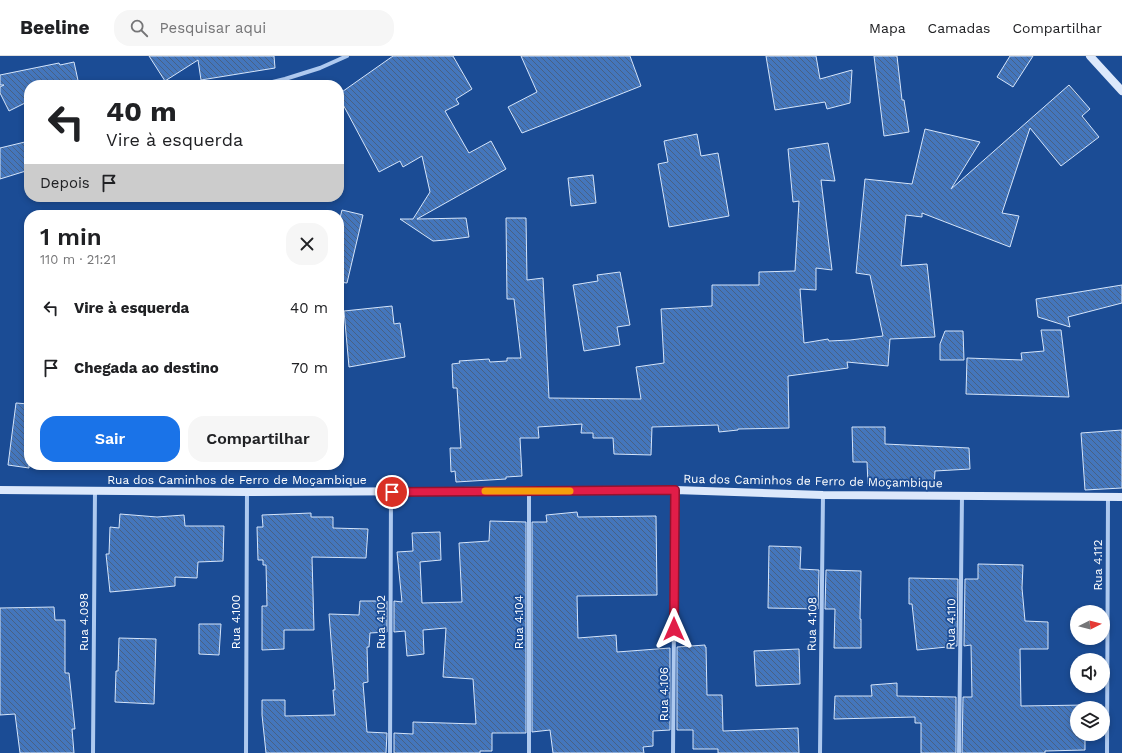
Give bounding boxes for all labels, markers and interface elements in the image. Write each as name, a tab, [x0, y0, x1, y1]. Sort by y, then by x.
search box	[114, 10, 394, 46]
text: Beeline	[20, 16, 90, 39]
icon: search	[128, 17, 150, 39]
text: Pesquisar aqui	[160, 19, 266, 37]
text: Mapa	[869, 20, 906, 36]
text: Camadas	[928, 20, 990, 36]
text: Compartilhar	[1012, 20, 1102, 36]
text: 40 m	[106, 95, 176, 128]
icon: left	[40, 96, 92, 148]
text: Vire à esquerda	[106, 129, 243, 150]
icon: arrive	[98, 172, 120, 194]
text: Depois	[40, 174, 90, 192]
text: 1 min	[40, 223, 102, 251]
button: close	[286, 223, 328, 265]
text: 110 m · 21:21	[40, 252, 116, 267]
icon: left	[40, 297, 62, 319]
text: Vire à esquerda	[74, 299, 189, 317]
text: 40 m	[290, 299, 328, 317]
icon: arrive	[40, 357, 62, 379]
text: Chegada ao destino	[74, 359, 219, 377]
text: 70 m	[291, 359, 328, 377]
button: Sair	[40, 416, 180, 462]
button: Compartilhar	[188, 416, 328, 462]
street label: Rua dos Caminhos de Ferro de Moçambique	[683, 472, 943, 490]
street label: Rua dos Caminhos de Ferro de Moçambique	[107, 473, 367, 487]
pin	[375, 475, 409, 509]
icon: arrive	[381, 481, 403, 503]
street label: Rua 4.112	[1091, 539, 1105, 591]
street label: Rua 4.098	[77, 593, 91, 651]
street label: Rua 4.100	[229, 595, 243, 649]
street label: Rua 4.102	[374, 595, 388, 649]
street label: Rua 4.104	[512, 595, 526, 649]
street label: Rua 4.108	[805, 597, 819, 651]
street label: Rua 4.110	[944, 598, 958, 650]
north arrow	[1070, 605, 1110, 645]
map controls	[1070, 605, 1110, 741]
position arrow	[653, 608, 695, 650]
button: sound	[1070, 653, 1110, 693]
street label: Rua 4.106	[657, 667, 671, 721]
button: layers	[1070, 701, 1110, 741]

